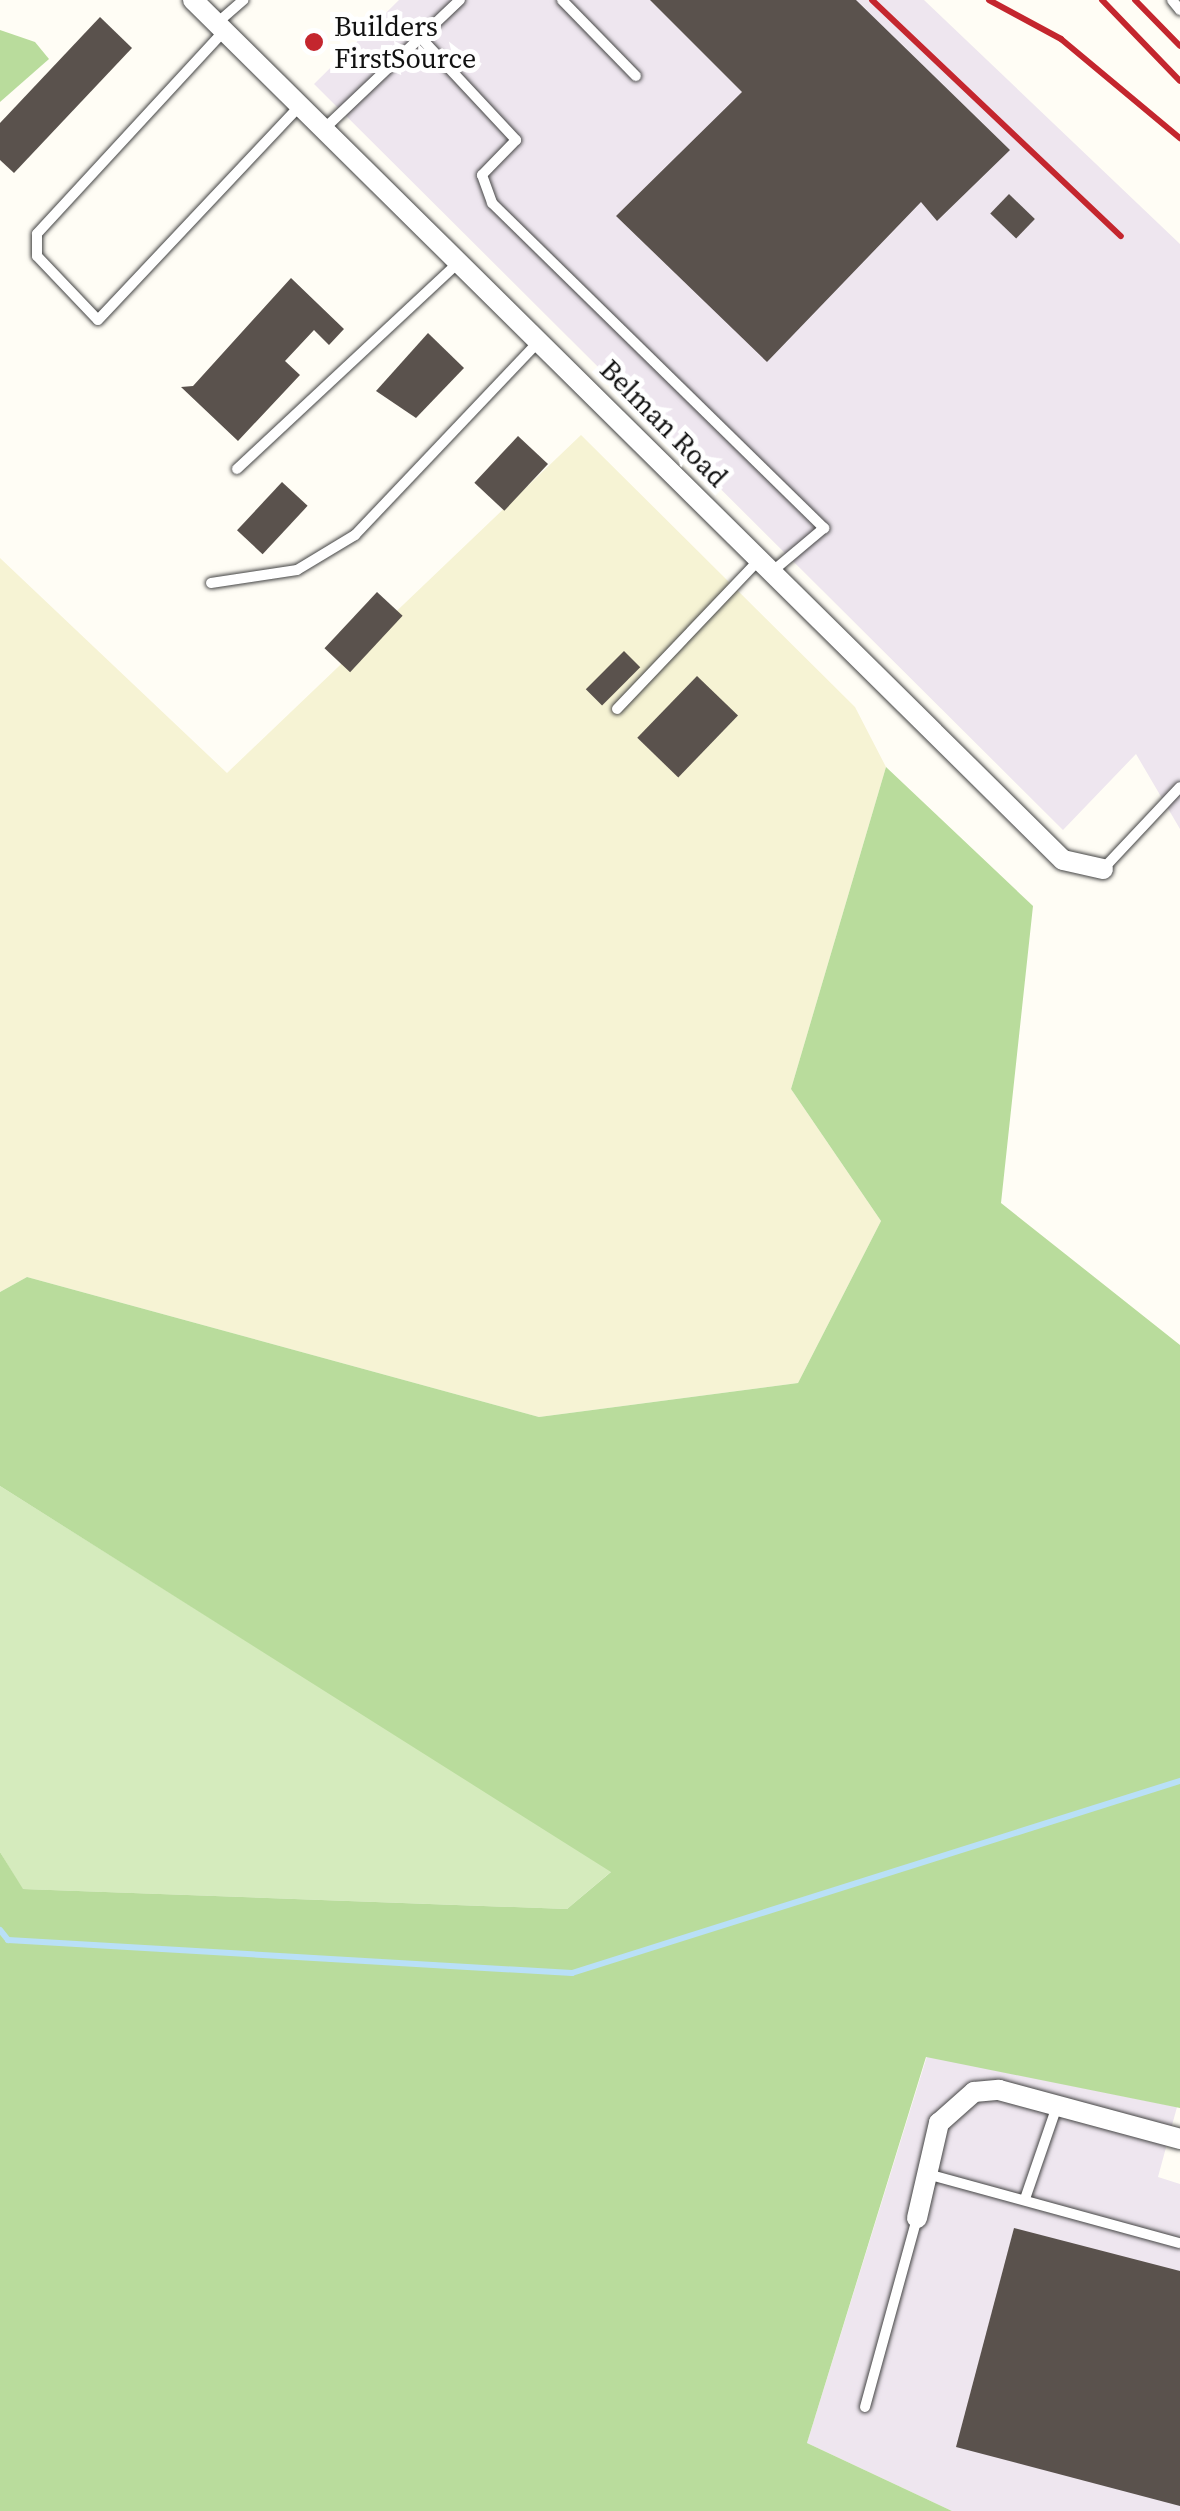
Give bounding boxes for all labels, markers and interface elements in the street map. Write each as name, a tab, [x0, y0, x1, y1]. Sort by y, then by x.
place label: Builders FirstSource	[334, 9, 476, 75]
marker: Builders FirstSource	[303, 31, 325, 53]
street label: Belman Road	[593, 352, 735, 494]

